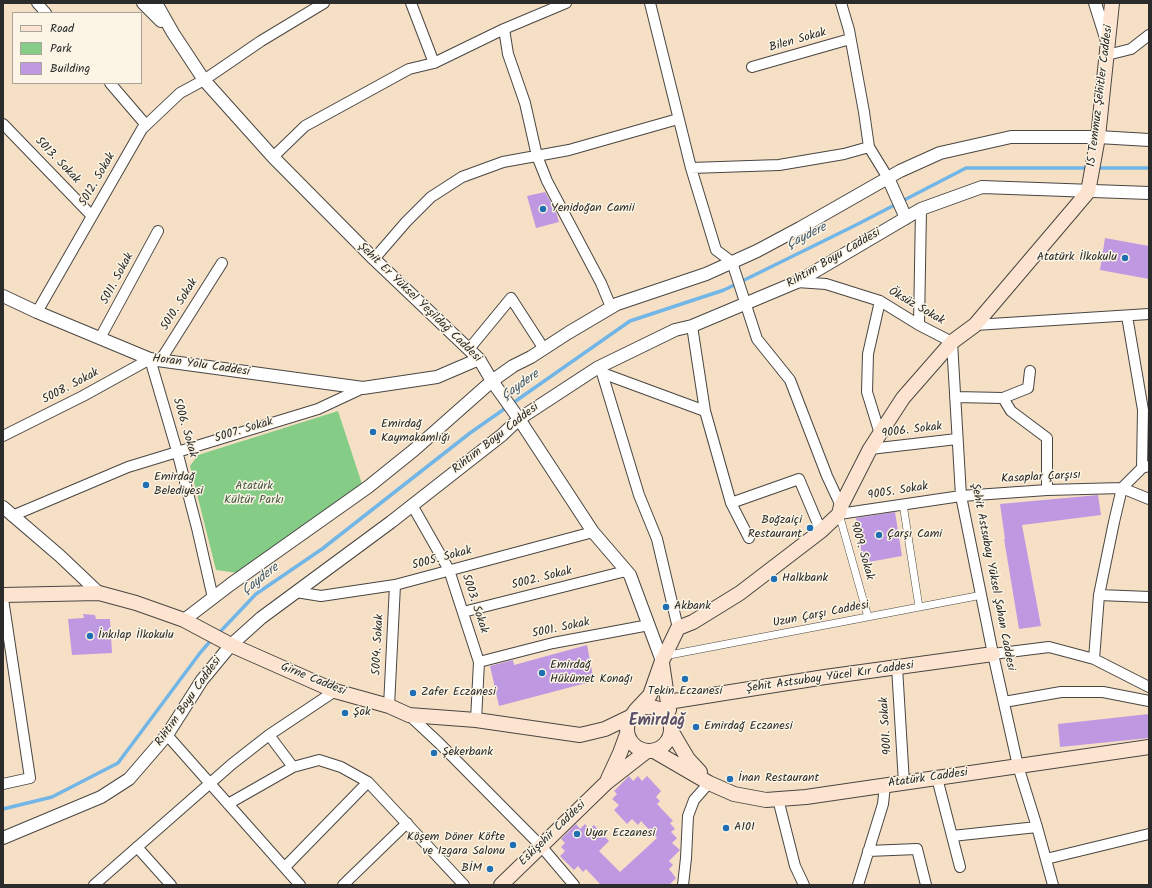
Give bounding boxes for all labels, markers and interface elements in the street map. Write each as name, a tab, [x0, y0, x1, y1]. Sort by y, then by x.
legend	[12, 12, 142, 84]
text: Road	[50, 19, 74, 38]
street label: 15 Temmuz Şehitler Caddesi	[1085, 24, 1117, 168]
street label: Bilen Sokak	[768, 26, 828, 56]
text: Park	[50, 39, 72, 58]
text: Building	[50, 59, 90, 78]
street label: 5013. Sokak	[31, 135, 83, 187]
street label: 5012. Sokak	[77, 151, 119, 209]
place label: Yenidoğan Camii	[551, 202, 635, 216]
marker: Yenidoğan Camii	[538, 204, 548, 214]
water label: Çaydere	[785, 220, 829, 254]
street label: Rıhtım Boyu Caddesi	[784, 226, 884, 292]
street label: Şehit Er Yüksel Yeşildağ Caddesi	[354, 240, 484, 366]
street label: 5011. Sokak	[98, 251, 138, 307]
place label: Atatürk İlkokulu	[1037, 251, 1117, 265]
marker: Atatürk İlkokulu	[1120, 253, 1130, 263]
street label: 5010. Sokak	[158, 276, 202, 334]
street label: Öksüz Sokak	[885, 285, 947, 329]
street label: Horan Yolu Caddesi	[151, 352, 251, 380]
street label: 5008. Sokak	[40, 366, 102, 408]
water label: Çaydere	[499, 367, 543, 405]
street label: 5006. Sokak	[169, 396, 199, 460]
street label: Rıhtım Boyu Caddesi	[450, 401, 542, 477]
street label: 5007. Sokak	[213, 415, 275, 447]
place label: Emirdağ Kaymakamlığı	[381, 418, 450, 446]
street label: 9006. Sokak	[881, 420, 943, 442]
marker: Emirdağ Kaymakamlığı	[368, 427, 378, 437]
street label: Kasaplar Çarşısı	[1001, 469, 1081, 487]
place label: Emirdağ Belediyesi	[154, 471, 203, 499]
marker: Emirdağ Belediyesi	[141, 480, 151, 490]
park label: Atatürk Kültür Parkı	[224, 480, 284, 508]
street label: 9005. Sokak	[867, 480, 929, 504]
street label: Şehit Astsubay Yüksel Şahan Caddesi	[967, 482, 1017, 672]
place label: Boğzaiçi Restaurant	[748, 514, 802, 542]
street label: 9009. Sokak	[846, 520, 876, 582]
marker: Boğzaiçi Restaurant	[805, 523, 815, 533]
place label: Çarşı Cami	[887, 528, 942, 542]
marker: Çarşı Cami	[874, 530, 884, 540]
street label: 5005. Sokak	[411, 544, 473, 574]
water label: Çaydere	[239, 561, 283, 599]
street label: 5002. Sokak	[510, 565, 574, 593]
street label: 5003. Sokak	[458, 572, 490, 636]
place label: Halkbank	[782, 572, 828, 586]
marker: Halkbank	[769, 574, 779, 584]
street label: Uzun Çarşı Caddesi	[772, 599, 870, 631]
place label: Akbank	[674, 600, 711, 614]
marker: Akbank	[661, 602, 671, 612]
street label: 5004. Sokak	[370, 614, 388, 676]
street label: 5001. Sokak	[531, 616, 591, 642]
place label: İnkılap İlkokulu	[98, 629, 174, 643]
marker: İnkılap İlkokulu	[85, 631, 95, 641]
street label: Rıhtım Boyu Caddesi	[153, 654, 225, 750]
place label: Emirdağ Hükümet Konağı	[550, 659, 633, 687]
street label: Şehit Astsubay Yücel Kır Caddesi	[745, 659, 915, 697]
street label: Girne Caddesi	[278, 660, 348, 700]
marker: Emirdağ Hükümet Konağı	[537, 668, 547, 678]
marker: Tekin Eczanesi	[680, 674, 690, 684]
place label: Tekin Eczanesi	[648, 685, 722, 699]
place label: Zafer Eczanesi	[421, 686, 496, 700]
marker: Zafer Eczanesi	[408, 688, 418, 698]
street label: 9001. Sokak	[878, 697, 896, 755]
place label: Şok	[353, 706, 371, 720]
marker: Şok	[340, 708, 350, 718]
district label: Emirdağ	[629, 712, 685, 732]
place label: Emirdağ Eczanesi	[704, 720, 793, 734]
marker: Emirdağ Eczanesi	[691, 722, 701, 732]
place label: Şekerbank	[442, 746, 493, 760]
marker: Şekerbank	[429, 748, 439, 758]
street label: Atatürk Caddesi	[887, 766, 969, 792]
place label: İnan Restaurant	[738, 772, 819, 786]
marker: İnan Restaurant	[725, 774, 735, 784]
street label: Eskişehir Caddesi	[517, 798, 589, 870]
place label: A101	[734, 821, 755, 835]
marker: A101	[721, 823, 731, 833]
place label: Uyar Eczanesi	[585, 827, 655, 841]
marker: Uyar Eczanesi	[572, 829, 582, 839]
place label: Köşem Döner Köfte ve Izgara Salonu	[407, 831, 505, 859]
marker: Köşem Döner Köfte ve Izgara Salonu	[508, 840, 518, 850]
place label: BİM	[461, 862, 482, 876]
marker: BİM	[485, 864, 495, 874]

